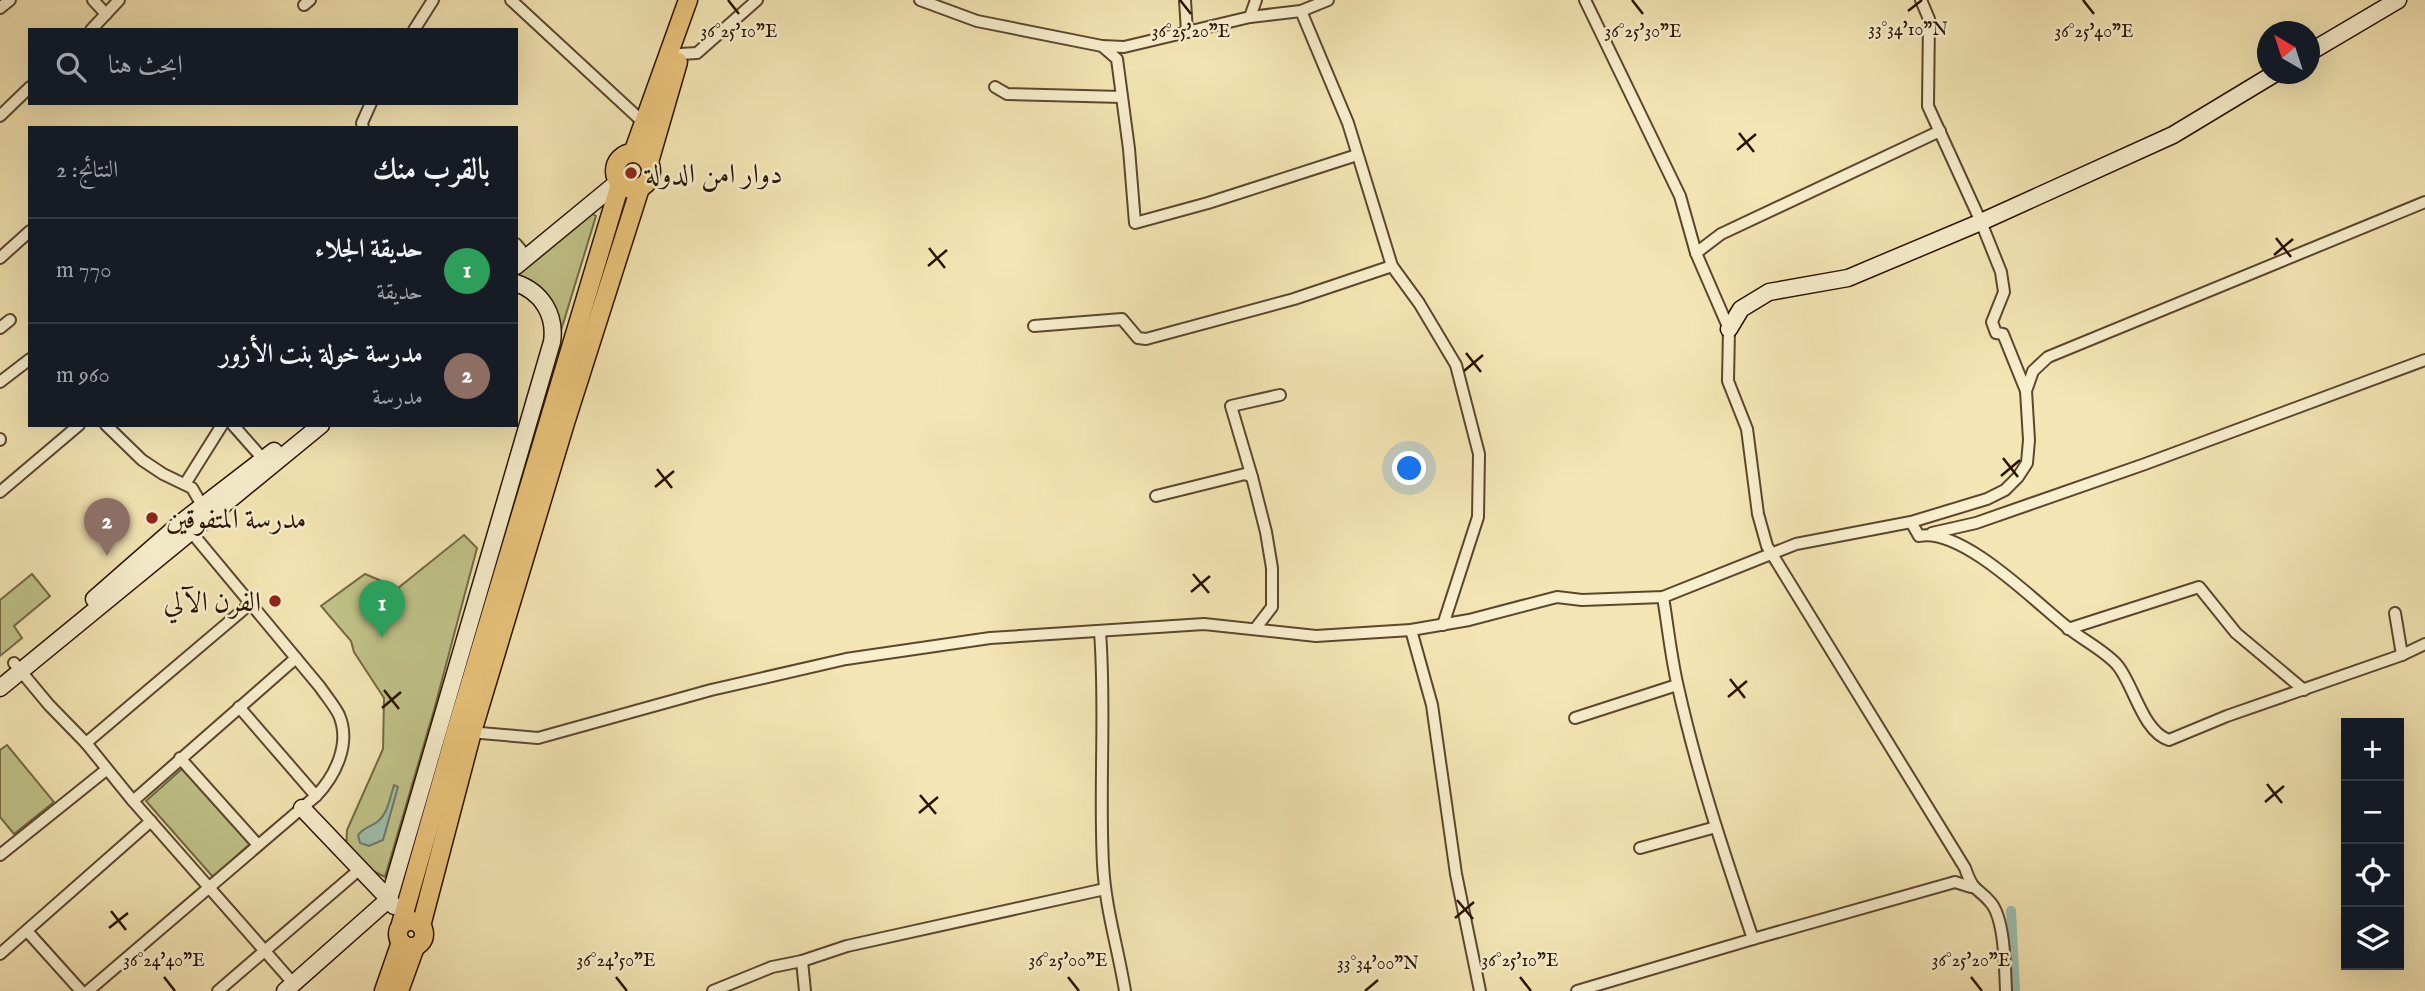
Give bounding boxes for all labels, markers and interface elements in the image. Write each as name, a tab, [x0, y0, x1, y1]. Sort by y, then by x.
text: 33°34'10"N	[1868, 19, 1948, 42]
text: 36°25'10"E	[701, 21, 777, 44]
text: 36°25'20"E	[1152, 21, 1230, 44]
text: 36°25'30"E	[1605, 21, 1681, 44]
text: 36°25'40"E	[2055, 21, 2133, 44]
north arrow	[2257, 21, 2320, 84]
search box	[28, 28, 518, 105]
icon: search	[52, 48, 90, 86]
text: ابحث هنا	[108, 49, 183, 82]
text: بالقرب منك	[373, 152, 490, 190]
text: النتائج: 2	[56, 156, 118, 185]
place label: دوار امن الدولة	[643, 158, 783, 193]
marker: دوار امن الدولة	[623, 165, 639, 181]
text: حديقة الجلاء	[315, 233, 423, 266]
text: 770 m	[56, 256, 112, 285]
text: 1	[463, 256, 471, 285]
text: حديقة	[376, 278, 423, 307]
text: مدرسة خولة بنت الأزور	[220, 338, 423, 371]
text: 960 m	[56, 361, 110, 390]
text: 2	[462, 361, 472, 390]
text: مدرسة	[372, 383, 423, 412]
your location	[1392, 451, 1426, 485]
pin: 2	[84, 498, 130, 556]
place label: مدرسة المتفوقين	[166, 503, 307, 538]
marker: مدرسة المتفوقين	[144, 510, 160, 526]
pin: 1	[359, 580, 405, 638]
place label: الفرن الآلي	[164, 586, 261, 624]
marker: الفرن الآلي	[267, 593, 283, 609]
map controls	[2341, 718, 2404, 970]
button: +	[2341, 718, 2404, 781]
button: −	[2341, 781, 2404, 844]
button: locate	[2341, 844, 2404, 907]
button: layers	[2341, 907, 2404, 970]
text: 36°24'40"E	[123, 950, 205, 973]
text: 36°24'50"E	[577, 950, 655, 973]
text: 36°25'00"E	[1029, 950, 1108, 973]
text: 36°25'10"E	[1482, 950, 1558, 973]
text: 36°25'20"E	[1932, 950, 2010, 973]
text: 33°34'00"N	[1337, 953, 1419, 976]

